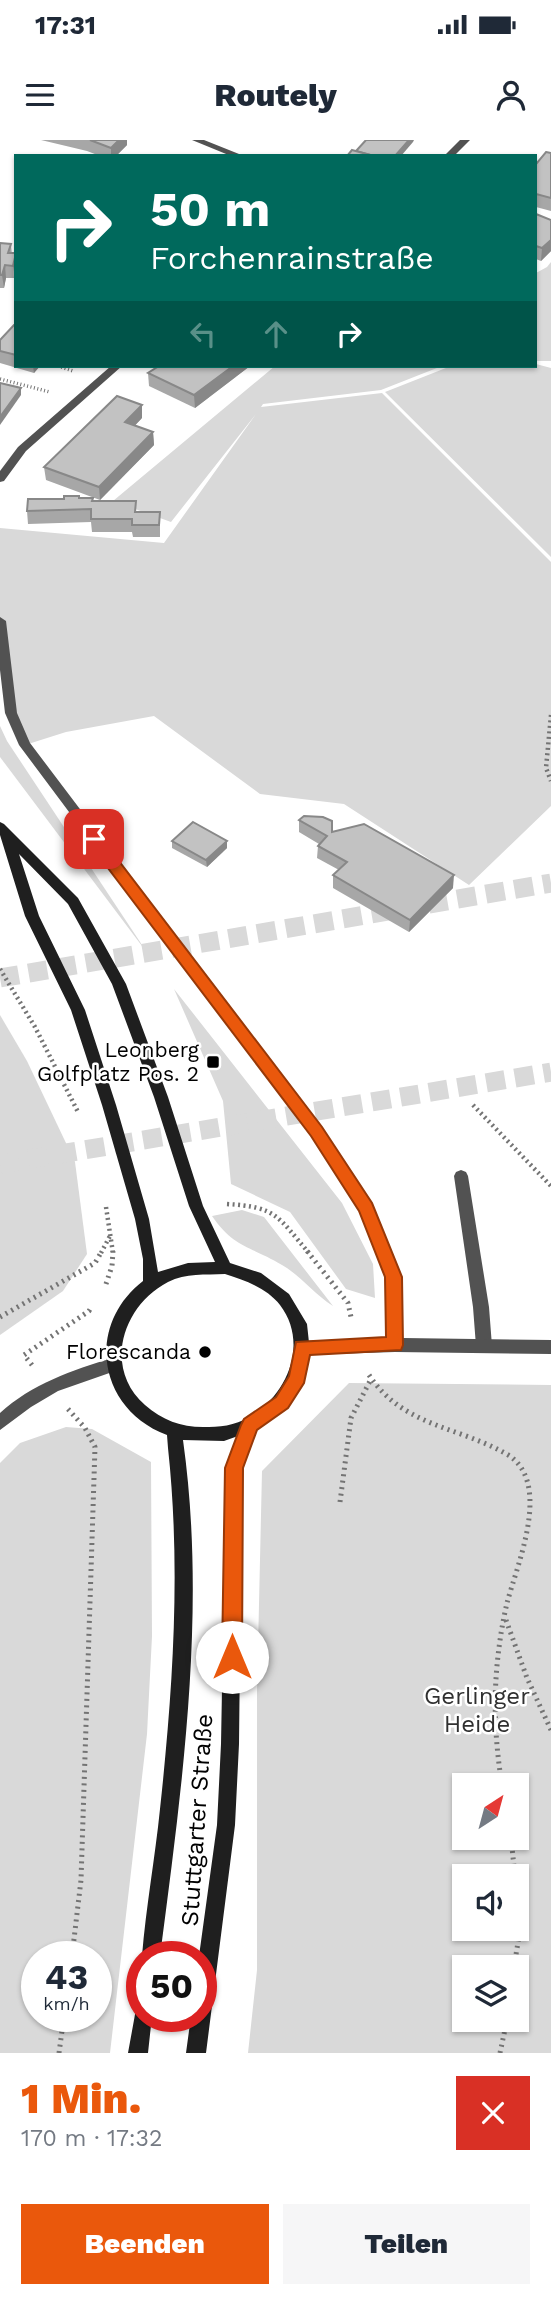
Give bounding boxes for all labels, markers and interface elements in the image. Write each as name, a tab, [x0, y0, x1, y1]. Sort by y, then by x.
text: 17:31	[35, 10, 96, 40]
icon: menu	[21, 76, 59, 114]
text: Routely	[214, 76, 337, 114]
icon: person	[492, 76, 530, 114]
text: 50 m	[150, 180, 270, 238]
icon: right	[35, 182, 126, 273]
text: Forchenrainstraße	[150, 239, 434, 277]
icon: left	[184, 315, 222, 353]
icon: ahead	[257, 315, 295, 353]
icon: right	[330, 315, 368, 353]
pin	[64, 809, 124, 869]
icon: arrive	[75, 820, 113, 858]
place label: Leonberg Golfplatz Pos. 2	[37, 1037, 200, 1086]
marker: Leonberg Golfplatz Pos. 2	[205, 1054, 221, 1070]
place label: Florescanda	[66, 1339, 191, 1364]
marker: Florescanda	[197, 1344, 213, 1360]
position arrow	[195, 1620, 269, 1694]
park label: Gerlinger Heide	[424, 1682, 530, 1738]
street label: Stuttgarter Straße	[176, 1713, 218, 1927]
north arrow	[452, 1773, 528, 1850]
map controls	[452, 1773, 529, 2032]
button: sound	[452, 1864, 529, 1941]
speed limit sign: 50	[126, 1941, 217, 2032]
button: layers	[452, 1955, 529, 2032]
text: 43	[45, 1956, 88, 1998]
text: km/h	[43, 1993, 90, 2014]
text: 1 Min.	[21, 2074, 141, 2123]
button: close	[456, 2076, 530, 2150]
text: 170 m · 17:32	[21, 2125, 162, 2152]
button: Beenden	[21, 2204, 269, 2284]
button: Teilen	[283, 2204, 530, 2284]

